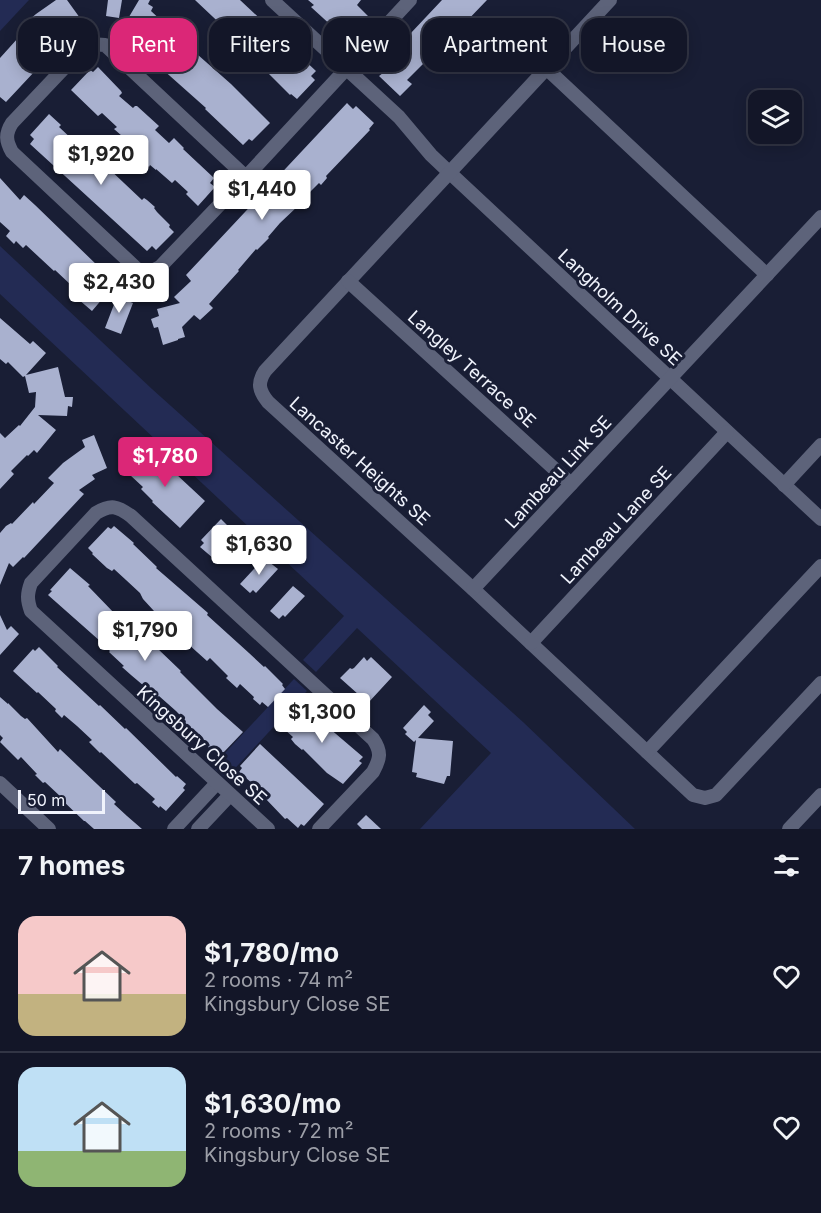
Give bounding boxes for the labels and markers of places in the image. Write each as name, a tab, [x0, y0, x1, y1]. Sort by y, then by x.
pin: $1,920	[52, 135, 150, 186]
pin: $1,440	[213, 170, 311, 221]
pin: $2,430	[70, 263, 168, 314]
pin: $1,780	[116, 437, 214, 488]
pin: $1,630	[210, 525, 308, 576]
pin: $1,790	[96, 611, 194, 662]
pin: $1,300	[273, 693, 371, 744]

